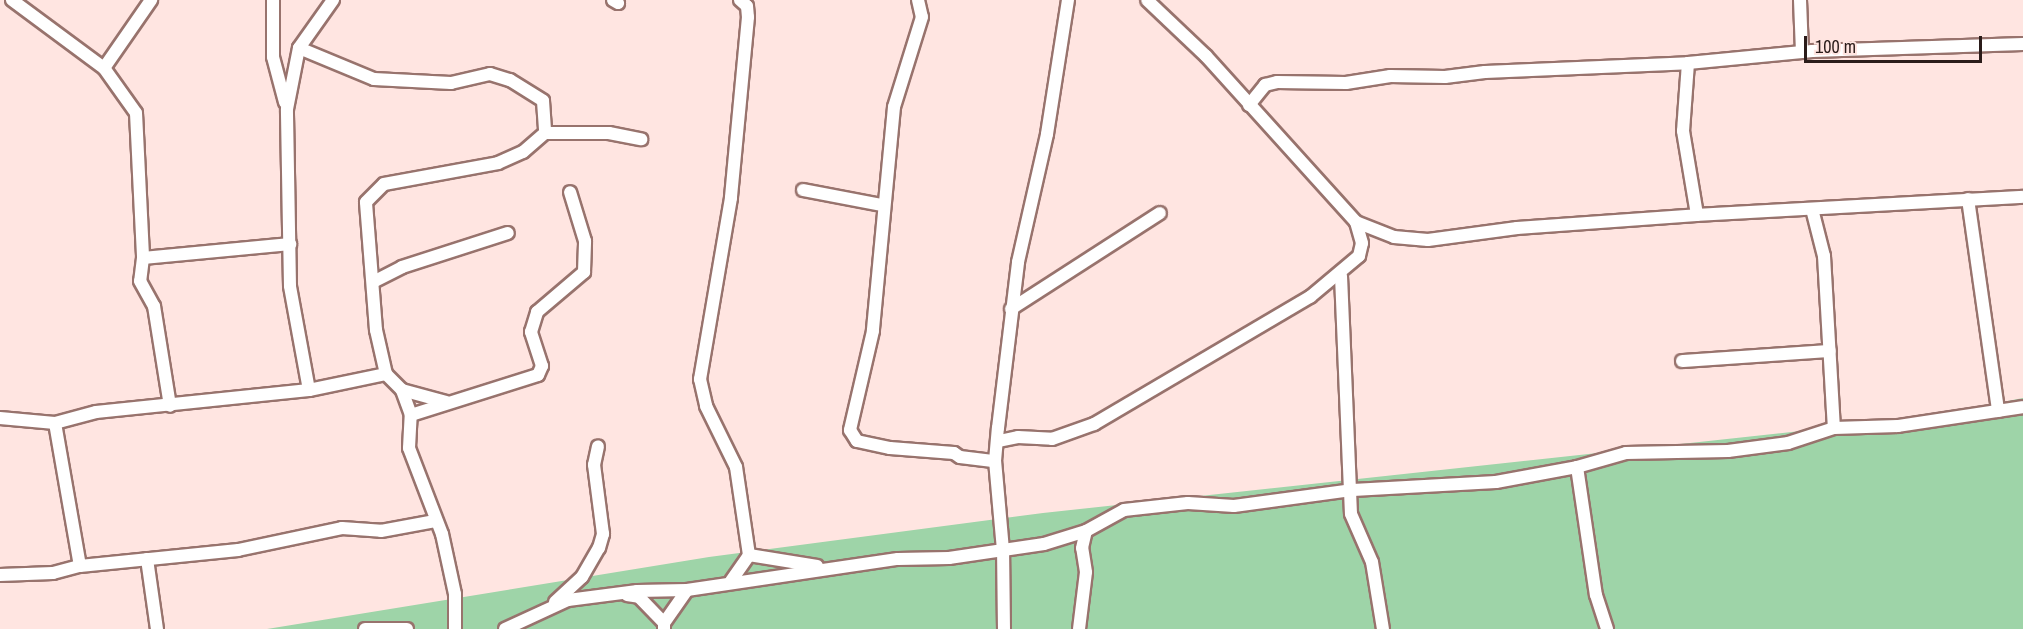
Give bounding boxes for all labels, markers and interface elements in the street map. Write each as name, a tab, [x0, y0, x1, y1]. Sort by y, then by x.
scale bar	[1807, 24, 1986, 62]
text: 100 m	[1815, 34, 1856, 59]

